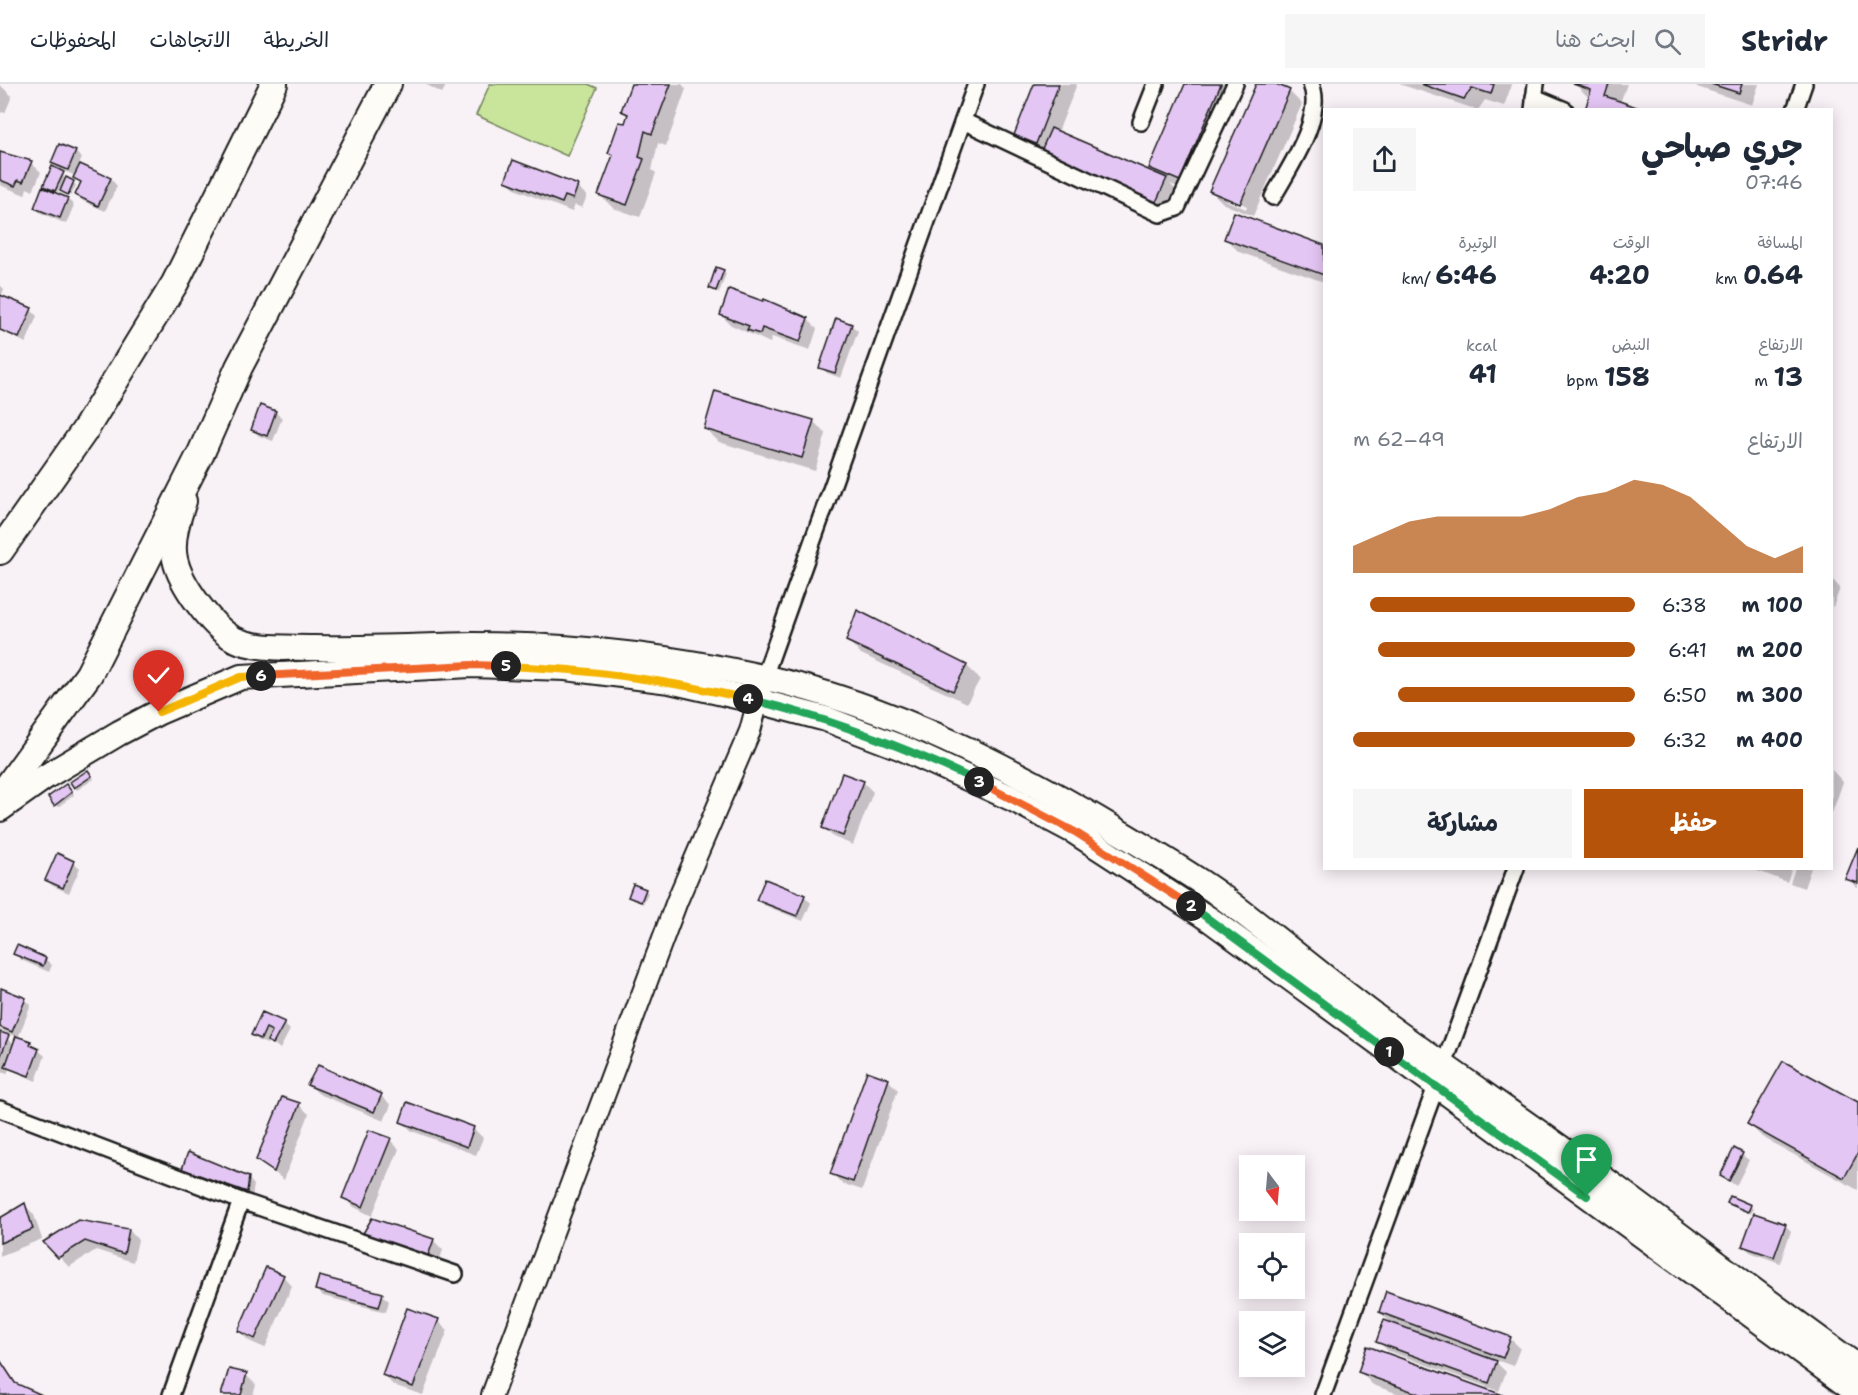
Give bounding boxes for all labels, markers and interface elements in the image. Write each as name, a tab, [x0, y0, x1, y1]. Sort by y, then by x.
search box	[1285, 14, 1705, 68]
text: Stridr	[1741, 22, 1828, 60]
text: ابحث هنا	[1555, 25, 1636, 54]
icon: search	[1651, 25, 1684, 58]
text: المحفوظات	[30, 26, 116, 54]
text: الاتجاهات	[149, 26, 231, 54]
text: الخريطة	[264, 26, 329, 54]
text: جري صباحي	[1641, 124, 1803, 169]
button: share	[1353, 128, 1416, 191]
text: 07:46	[1745, 169, 1803, 195]
text: الوتيرة	[1458, 232, 1497, 253]
text: الوقت	[1613, 232, 1650, 253]
text: المسافة	[1757, 232, 1803, 253]
text: 6:46	[1435, 257, 1497, 292]
text: 4:20	[1589, 257, 1650, 292]
text: 0.64	[1743, 257, 1803, 292]
text: /km	[1401, 268, 1435, 289]
text: km	[1715, 268, 1743, 289]
text: النبض	[1612, 334, 1650, 355]
text: الارتفاع	[1758, 334, 1803, 355]
text: kcal	[1466, 335, 1497, 356]
text: 41	[1469, 356, 1497, 391]
text: 158	[1604, 359, 1650, 394]
text: 13	[1773, 359, 1803, 394]
text: bpm	[1566, 370, 1604, 391]
text: m	[1754, 370, 1773, 391]
text: 49–62 m	[1353, 426, 1445, 452]
text: الارتفاع	[1747, 428, 1803, 454]
text: 6:38	[1662, 592, 1707, 618]
text: 100 m	[1741, 592, 1803, 618]
text: 6:41	[1668, 637, 1707, 663]
text: 200 m	[1736, 637, 1803, 663]
pin	[133, 650, 184, 712]
pin: 5	[491, 651, 521, 681]
text: 5	[501, 655, 511, 676]
icon: check	[142, 659, 175, 692]
pin: 6	[246, 661, 276, 691]
text: 6	[255, 665, 267, 686]
text: 6:50	[1663, 682, 1707, 708]
text: 300 m	[1736, 682, 1803, 708]
pin: 4	[733, 684, 763, 714]
text: 4	[742, 688, 754, 709]
text: 6:32	[1663, 727, 1707, 753]
text: 400 m	[1736, 727, 1803, 753]
pin: 3	[964, 767, 994, 797]
text: 3	[973, 771, 985, 792]
button: مشاركة	[1353, 789, 1572, 858]
button: حفظ	[1584, 789, 1803, 858]
pin: 2	[1176, 891, 1206, 921]
text: 2	[1185, 895, 1197, 916]
pin: 1	[1374, 1037, 1404, 1067]
text: 1	[1385, 1041, 1393, 1062]
pin	[1561, 1134, 1612, 1196]
icon: arrive	[1570, 1143, 1603, 1176]
north arrow	[1239, 1155, 1305, 1221]
map controls	[1239, 1155, 1305, 1377]
button: locate	[1239, 1233, 1305, 1299]
button: layers	[1239, 1311, 1305, 1377]

